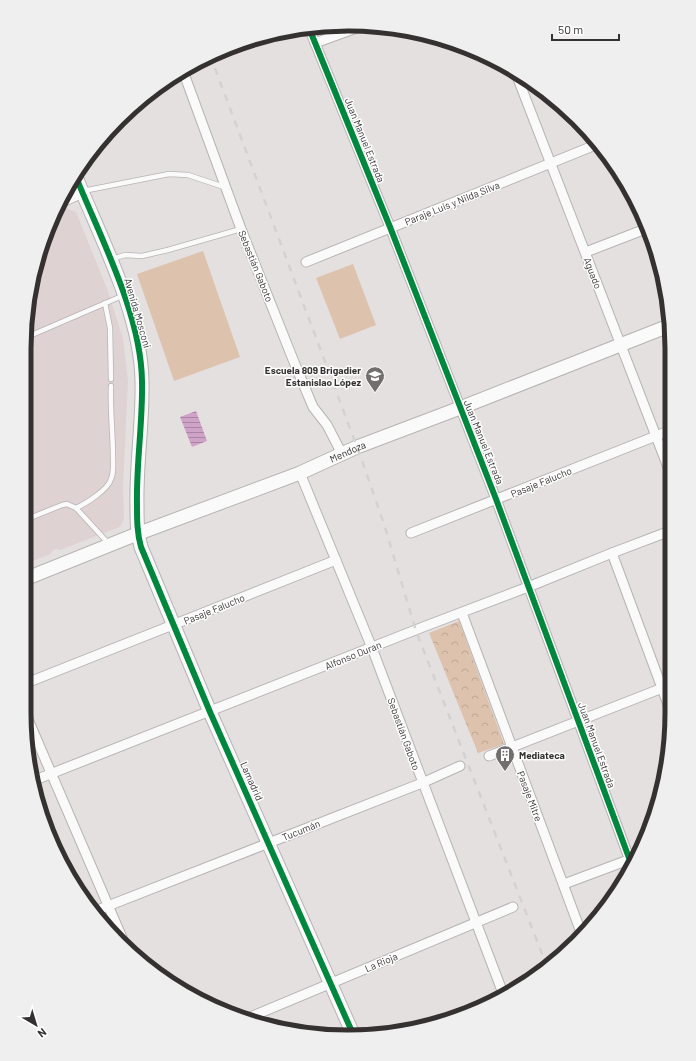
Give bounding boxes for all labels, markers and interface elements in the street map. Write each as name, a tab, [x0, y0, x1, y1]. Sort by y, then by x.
scale bar	[552, 16, 619, 42]
text: 50 m	[558, 22, 583, 36]
street label: Juan Manuel Estrada	[343, 96, 387, 184]
street label: Paraje Luis y Nilda Silva	[403, 178, 501, 228]
street label: Sebastián Gaboto	[236, 228, 276, 304]
street label: Aguado	[582, 256, 604, 290]
street label: Avenida Mosconi	[122, 277, 154, 349]
place label: Escuela 809 Brigadier Estanislao López	[265, 364, 361, 388]
school or university icon: Escuela 809 Brigadier Estanislao López	[364, 365, 386, 393]
street label: Juan Manuel Estrada	[462, 398, 506, 486]
street label: Mendoza	[328, 438, 367, 465]
street label: Pasaje Falucho	[509, 464, 573, 500]
street label: Pasaje Falucho	[182, 591, 246, 627]
street label: Alfonso Duran	[323, 638, 383, 672]
street label: Sebastián Gaboto	[385, 696, 423, 772]
street label: Juan Manuel Estrada	[576, 701, 618, 789]
building icon: Mediateca	[494, 744, 516, 772]
place label: Mediateca	[519, 749, 565, 761]
street label: Lamadrid	[238, 760, 266, 802]
street label: Pasaje Mitre	[515, 769, 545, 823]
street label: Tucumán	[280, 817, 322, 843]
street label: La Rioja	[363, 950, 399, 974]
north arrow	[16, 1005, 56, 1045]
text: N	[36, 1026, 49, 1041]

